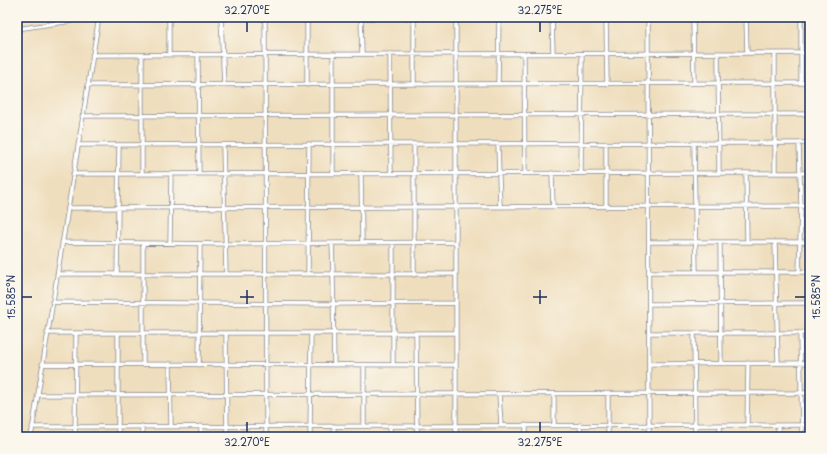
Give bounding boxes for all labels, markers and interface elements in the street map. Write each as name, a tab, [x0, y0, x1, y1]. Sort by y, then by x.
text: 32.270°E	[224, 2, 270, 17]
text: 32.275°E	[518, 2, 563, 17]
text: 15.585°N	[3, 275, 18, 319]
text: 15.585°N	[808, 275, 823, 319]
text: 32.270°E	[224, 434, 270, 449]
text: 32.275°E	[518, 434, 563, 449]

